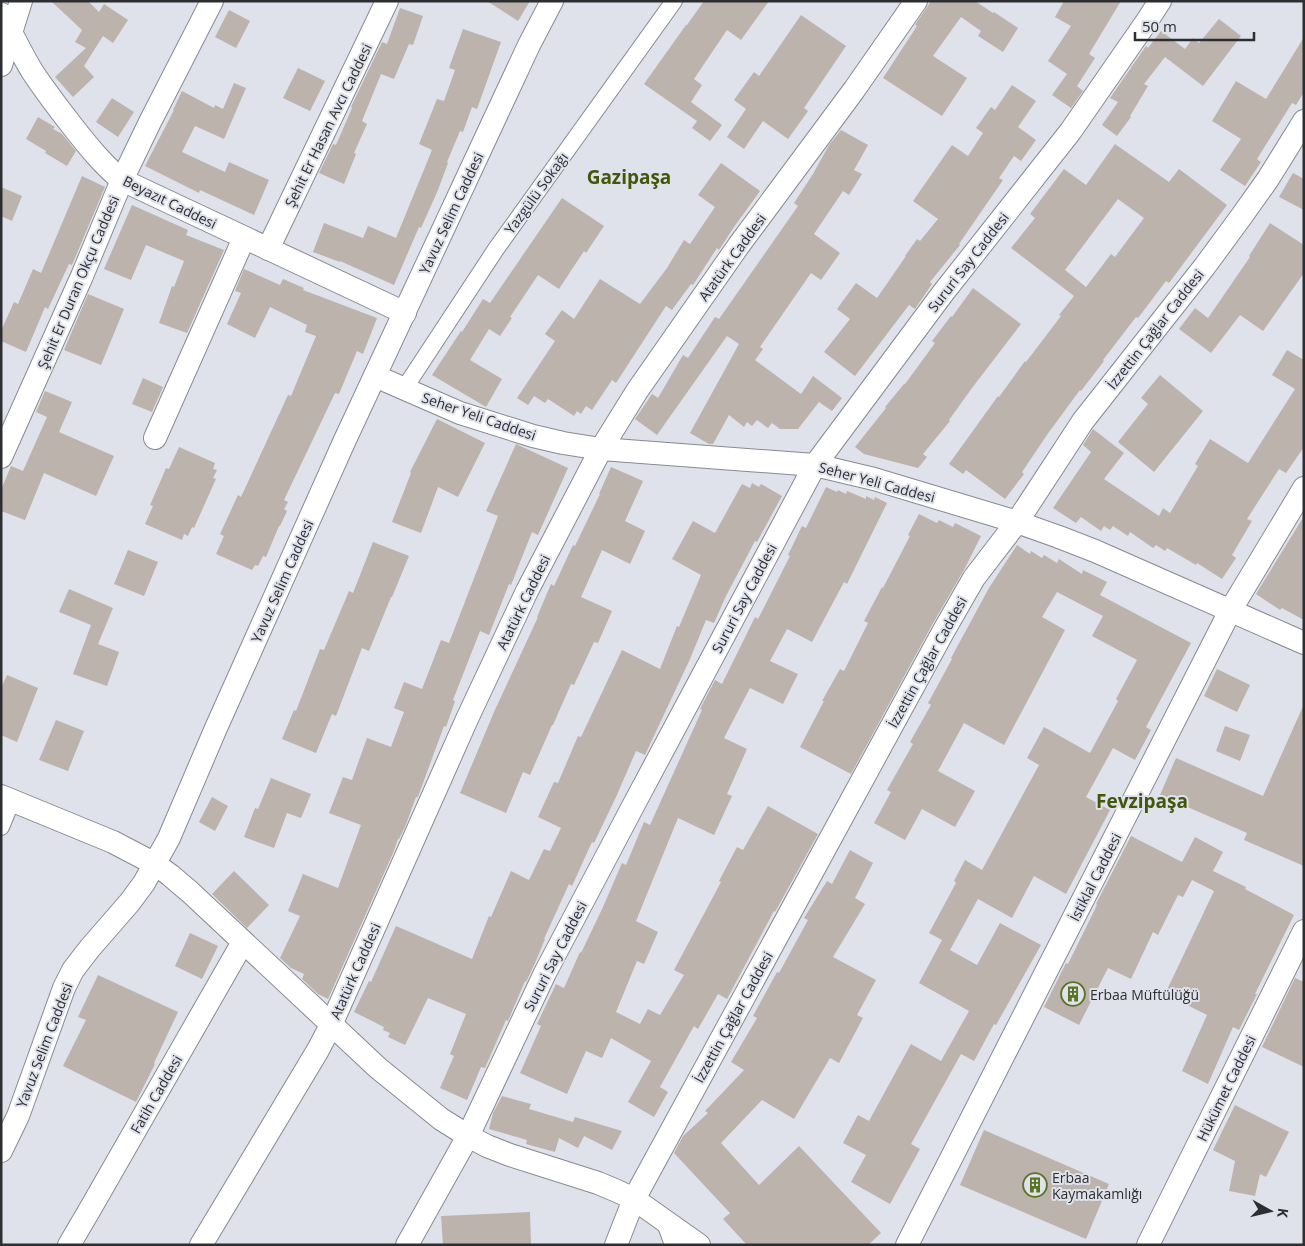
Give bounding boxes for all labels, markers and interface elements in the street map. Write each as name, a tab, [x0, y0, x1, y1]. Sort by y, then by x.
scale bar	[1135, 10, 1254, 42]
text: 50 m	[1142, 16, 1177, 36]
street label: Şehit Er Hasan Avcı Caddesi	[280, 40, 376, 210]
street label: Yazgülü Sokağı	[500, 148, 572, 238]
street label: Yavuz Selim Caddesi	[414, 149, 488, 277]
district label: Gazipaşa	[587, 164, 671, 190]
street label: Beyazıt Caddesi	[120, 171, 220, 233]
street label: Şehit Er Duran Okçu Caddesi	[33, 192, 123, 372]
street label: Sururi Say Caddesi	[923, 208, 1013, 316]
street label: Atatürk Caddesi	[694, 209, 770, 305]
street label: İzzettin Çağlar Caddesi	[1102, 265, 1208, 393]
street label: Seher Yeli Caddesi	[419, 388, 539, 444]
street label: Seher Yeli Caddesi	[817, 457, 937, 507]
street label: Yavuz Selim Caddesi	[246, 517, 318, 645]
street label: Sururi Say Caddesi	[707, 540, 781, 656]
street label: Atatürk Caddesi	[492, 551, 554, 653]
street label: İzzettin Çağlar Caddesi	[883, 593, 971, 731]
district label: Fevzipaşa	[1096, 788, 1188, 814]
street label: İstiklal Caddesi	[1065, 830, 1125, 924]
street label: Sururi Say Caddesi	[519, 898, 591, 1014]
street label: Atatürk Caddesi	[325, 920, 385, 1022]
street label: İzzettin Çağlar Caddesi	[689, 948, 777, 1086]
street label: Yavuz Selim Caddesi	[11, 980, 77, 1110]
building icon: Erbaa Müftülüğü	[1060, 981, 1086, 1007]
place label: Erbaa Müftülüğü	[1090, 985, 1199, 1004]
street label: Hükümet Caddesi	[1192, 1032, 1260, 1144]
street label: Fatih Caddesi	[126, 1051, 186, 1137]
place label: Erbaa Kaymakamlığı	[1052, 1168, 1142, 1203]
building icon: Erbaa Kaymakamlığı	[1022, 1172, 1048, 1198]
north arrow	[1245, 1186, 1295, 1236]
text: K	[1273, 1207, 1293, 1220]

